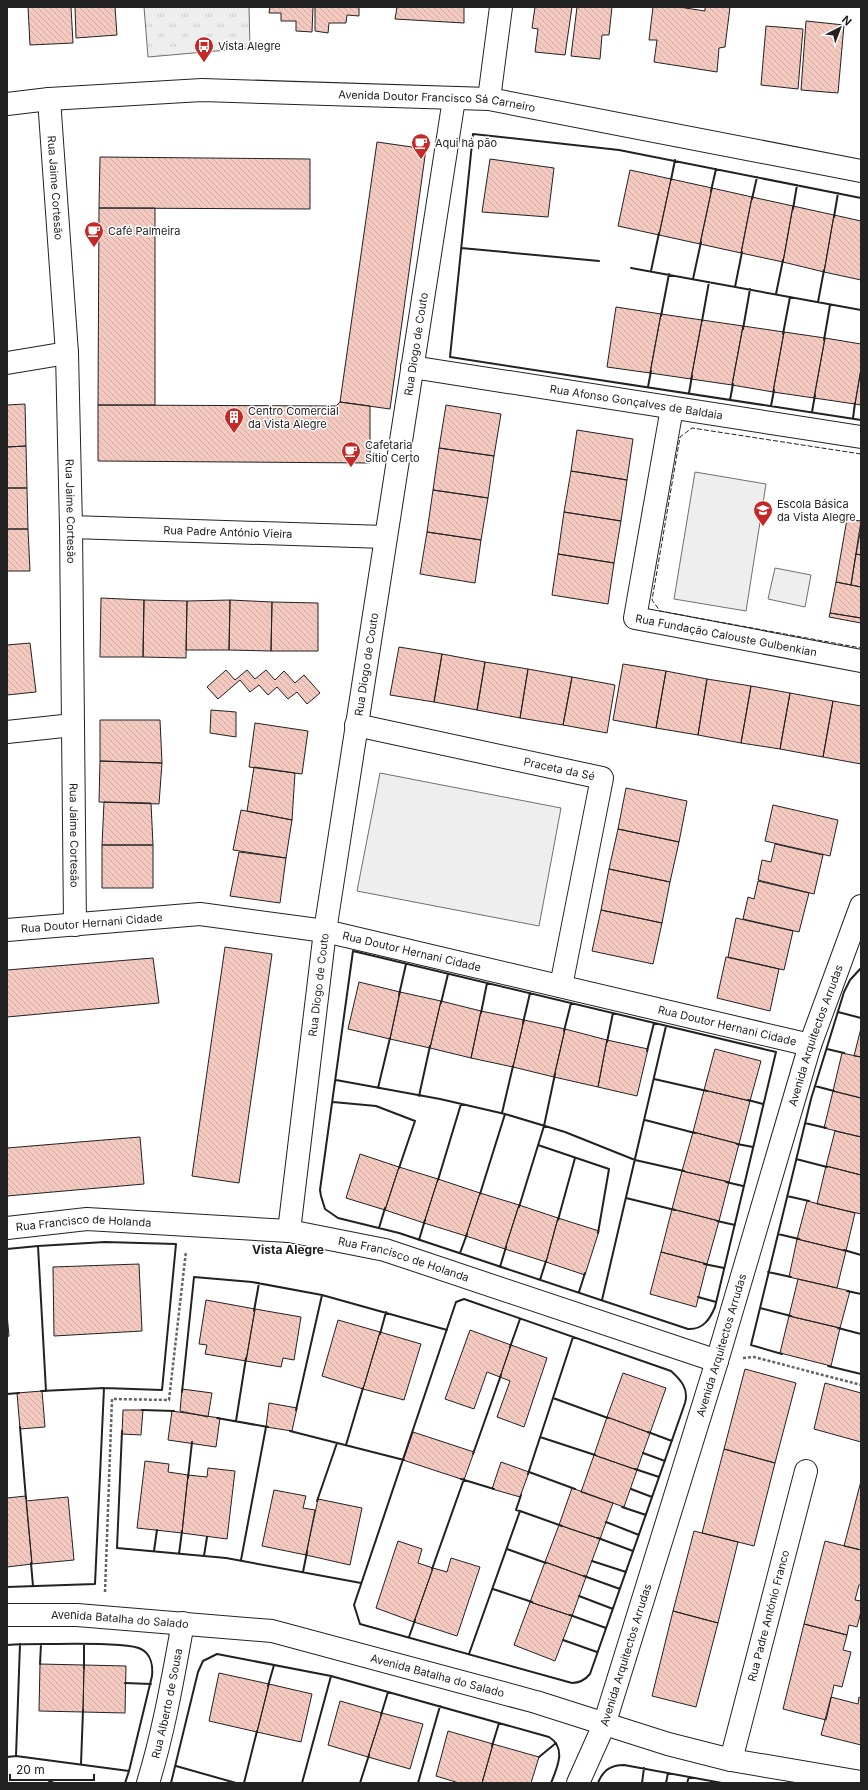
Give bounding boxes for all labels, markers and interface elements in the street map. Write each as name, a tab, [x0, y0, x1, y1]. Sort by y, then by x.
north arrow	[820, 8, 860, 48]
text: N	[839, 13, 854, 29]
bus stop icon: Vista Alegre	[193, 35, 215, 63]
place label: Vista Alegre	[218, 39, 281, 53]
street label: Avenida Doutor Francisco Sá Carneiro	[338, 87, 537, 115]
cafe icon: Aqui há pão	[410, 132, 432, 160]
street label: Rua Jaime Cortesão	[45, 135, 66, 241]
place label: Aqui há pão	[435, 136, 497, 150]
cafe icon: Café Palmeira	[83, 220, 105, 248]
place label: Café Palmeira	[108, 224, 180, 238]
street label: Rua Diogo de Couto	[401, 291, 431, 397]
street label: Rua Afonso Gonçalves de Baldaia	[549, 382, 724, 422]
place label: Centro Comercial da Vista Alegre	[248, 404, 339, 431]
building icon: Centro Comercial da Vista Alegre	[223, 406, 245, 434]
place label: Cafetaria Sítio Certo	[365, 438, 420, 465]
cafe icon: Cafetaria Sítio Certo	[340, 440, 362, 468]
street label: Rua Jaime Cortesão	[62, 459, 78, 564]
place label: Escola Básica da Vista Alegre	[777, 497, 856, 524]
school or university icon: Escola Básica da Vista Alegre	[752, 499, 774, 527]
street label: Rua Padre António Vieira	[163, 523, 293, 541]
street label: Rua Diogo de Couto	[351, 611, 381, 717]
street label: Rua Fundação Calouste Gulbenkian	[634, 611, 818, 659]
street label: Praceta da Sé	[522, 754, 596, 783]
street label: Rua Jaime Cortesão	[67, 783, 82, 888]
street label: Rua Doutor Hernani Cidade	[20, 910, 163, 936]
street label: Rua Doutor Hernani Cidade	[341, 928, 483, 974]
street label: Rua Diogo de Couto	[305, 932, 332, 1037]
street label: Avenida Arquitectos Arrudas	[785, 962, 846, 1108]
street label: Rua Doutor Hernani Cidade	[656, 1002, 798, 1049]
street label: Rua Francisco de Holanda	[15, 1212, 152, 1234]
street label: Rua Francisco de Holanda	[337, 1234, 471, 1285]
district label: Vista Alegre	[252, 1242, 324, 1257]
street label: Avenida Arquitectos Arrudas	[693, 1272, 749, 1418]
street label: Rua Padre António Franco	[745, 1548, 792, 1683]
street label: Avenida Arquitectos Arrudas	[597, 1582, 655, 1728]
street label: Avenida Batalha do Salado	[51, 1608, 190, 1631]
street label: Rua Alberto de Sousa	[148, 1647, 185, 1760]
street label: Avenida Batalha do Salado	[369, 1651, 506, 1700]
scale bar	[10, 1756, 94, 1782]
text: 20 m	[16, 1762, 45, 1777]

